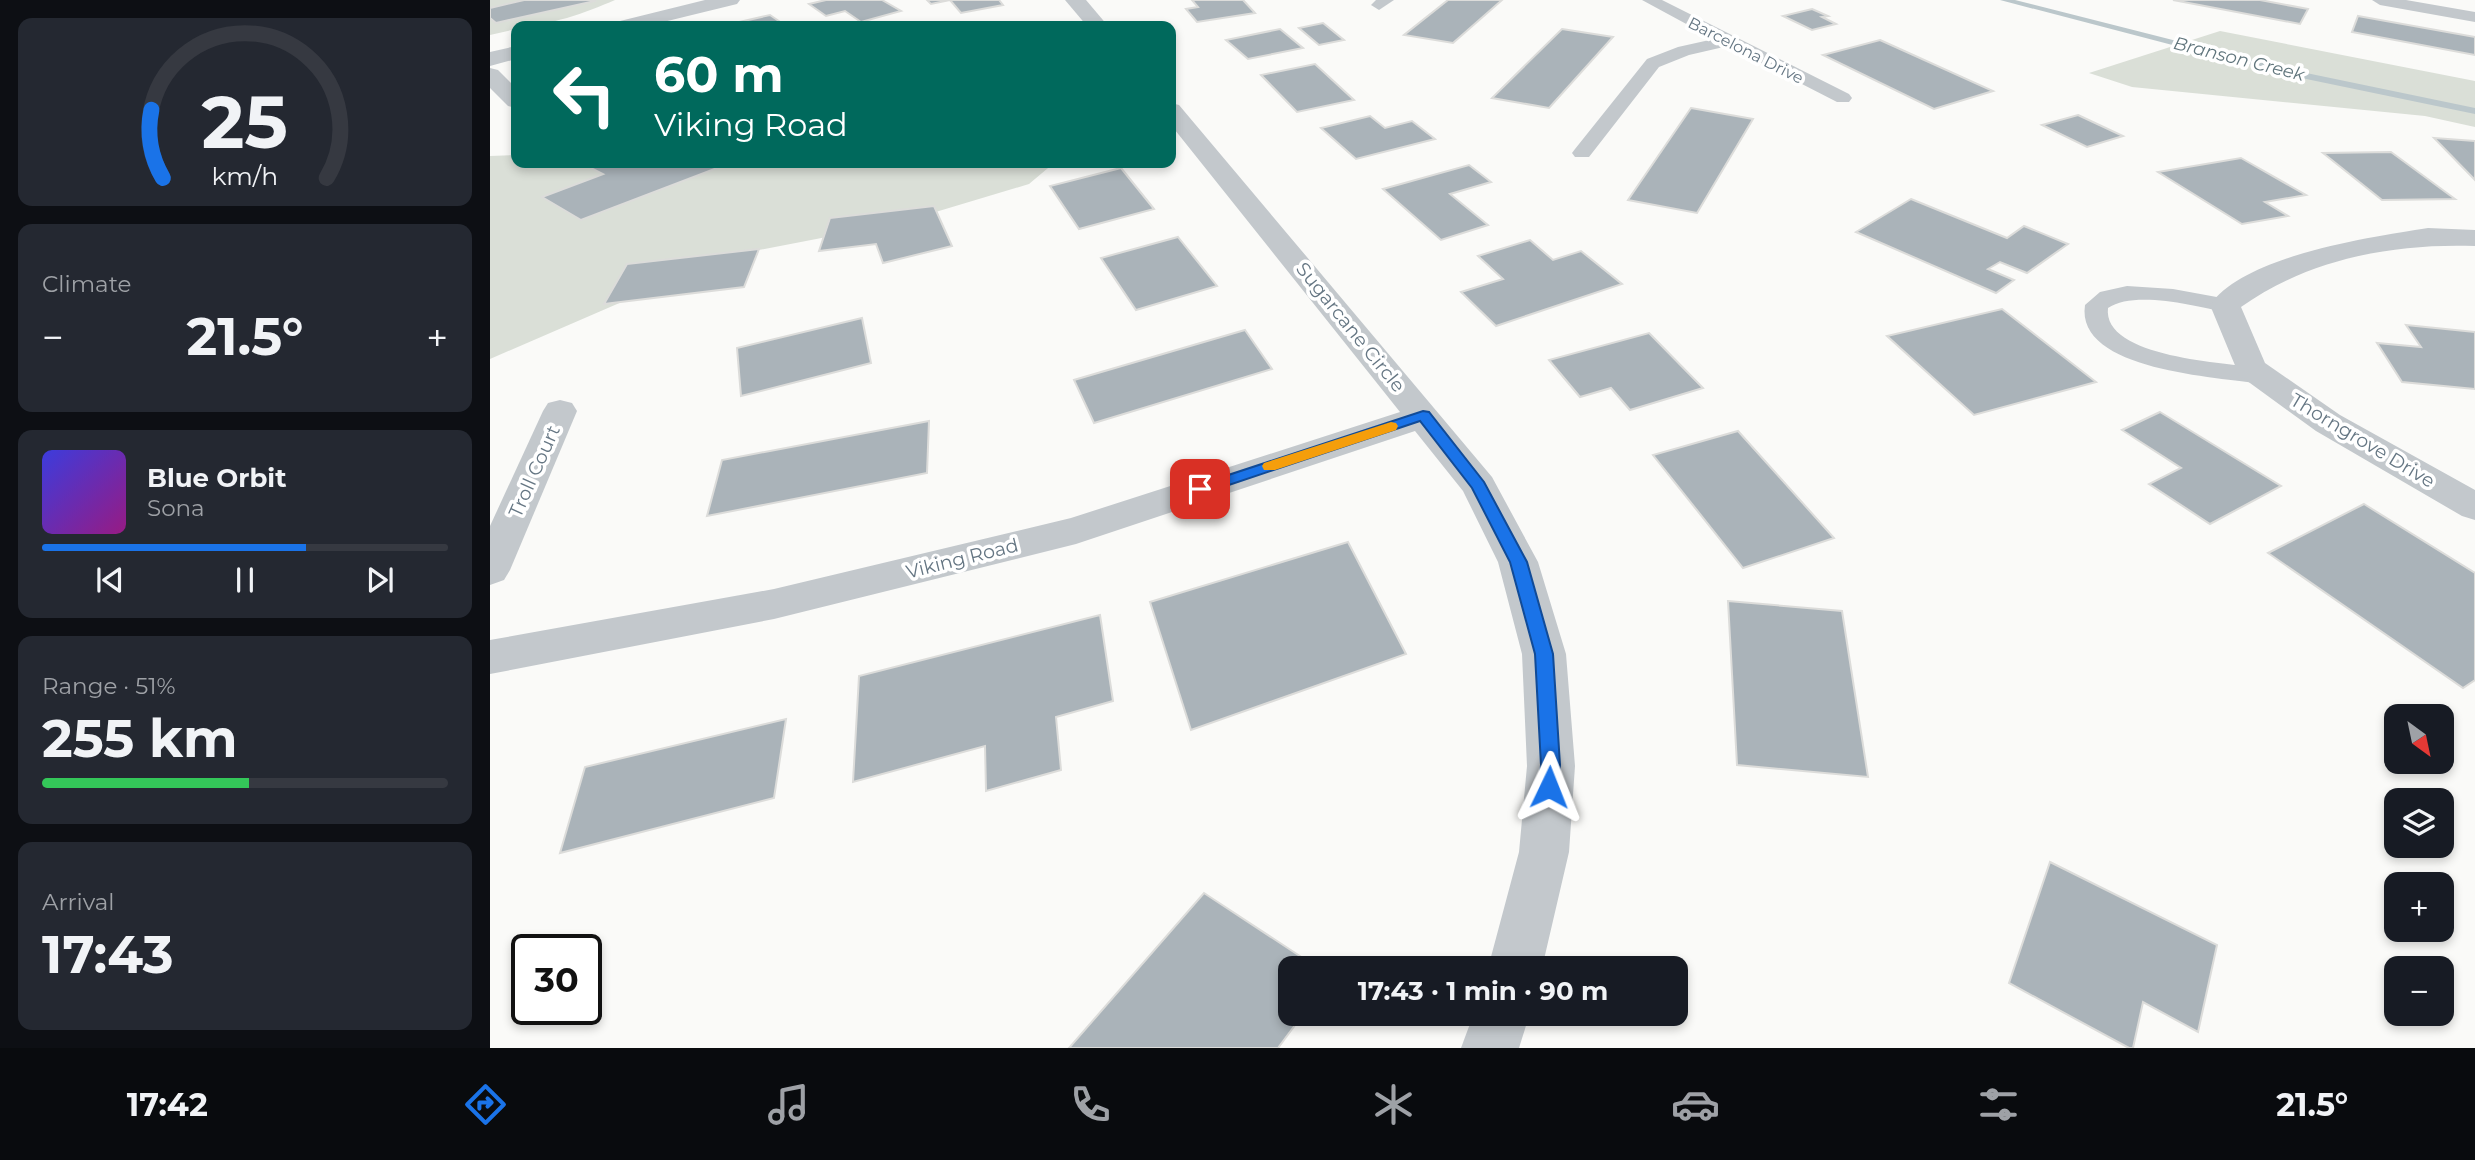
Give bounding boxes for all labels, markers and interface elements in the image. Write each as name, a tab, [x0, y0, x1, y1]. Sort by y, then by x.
street label: Barcelona Drive	[1685, 13, 1807, 88]
water label: Branson Creek	[2171, 32, 2308, 86]
text: 60 m	[654, 45, 784, 104]
icon: left	[539, 49, 630, 140]
text: 25	[202, 78, 288, 166]
text: Viking Road	[654, 105, 848, 144]
text: km/h	[212, 161, 278, 191]
street label: Sugarcane Circle	[1291, 258, 1410, 397]
text: Climate	[42, 270, 131, 298]
text: 21.5°	[186, 305, 304, 368]
text: −	[42, 314, 64, 361]
text: +	[426, 314, 448, 361]
street label: Thorngrove Drive	[2286, 388, 2439, 493]
street label: Troll Court	[504, 421, 565, 521]
pin	[1170, 459, 1230, 519]
text: Blue Orbit	[147, 462, 286, 494]
icon: arrive	[1181, 470, 1219, 508]
text: Sona	[147, 494, 205, 522]
street label: Viking Road	[904, 533, 1021, 584]
icon: previous	[91, 561, 129, 599]
icon: pause	[226, 561, 264, 599]
icon: next	[361, 561, 399, 599]
text: Range · 51%	[42, 672, 176, 700]
north arrow	[2384, 704, 2454, 774]
map controls	[2384, 704, 2454, 1026]
text: 255 km	[42, 707, 237, 770]
position arrow	[1512, 750, 1586, 824]
button: layers	[2384, 788, 2454, 858]
button: +	[2384, 872, 2454, 942]
text: Arrival	[42, 888, 115, 916]
text: 17:43	[42, 923, 173, 986]
speed limit sign: 30	[511, 934, 602, 1025]
button: −	[2384, 956, 2454, 1026]
text: 17:43 · 1 min · 90 m	[1358, 975, 1608, 1007]
icon: directions	[461, 1080, 510, 1129]
icon: music	[764, 1080, 813, 1129]
icon: phone	[1066, 1080, 1115, 1129]
icon: climate	[1369, 1080, 1418, 1129]
icon: car	[1671, 1080, 1720, 1129]
icon: filters	[1974, 1080, 2023, 1129]
text: 17:42	[127, 1085, 208, 1124]
text: 21.5°	[2276, 1085, 2348, 1124]

